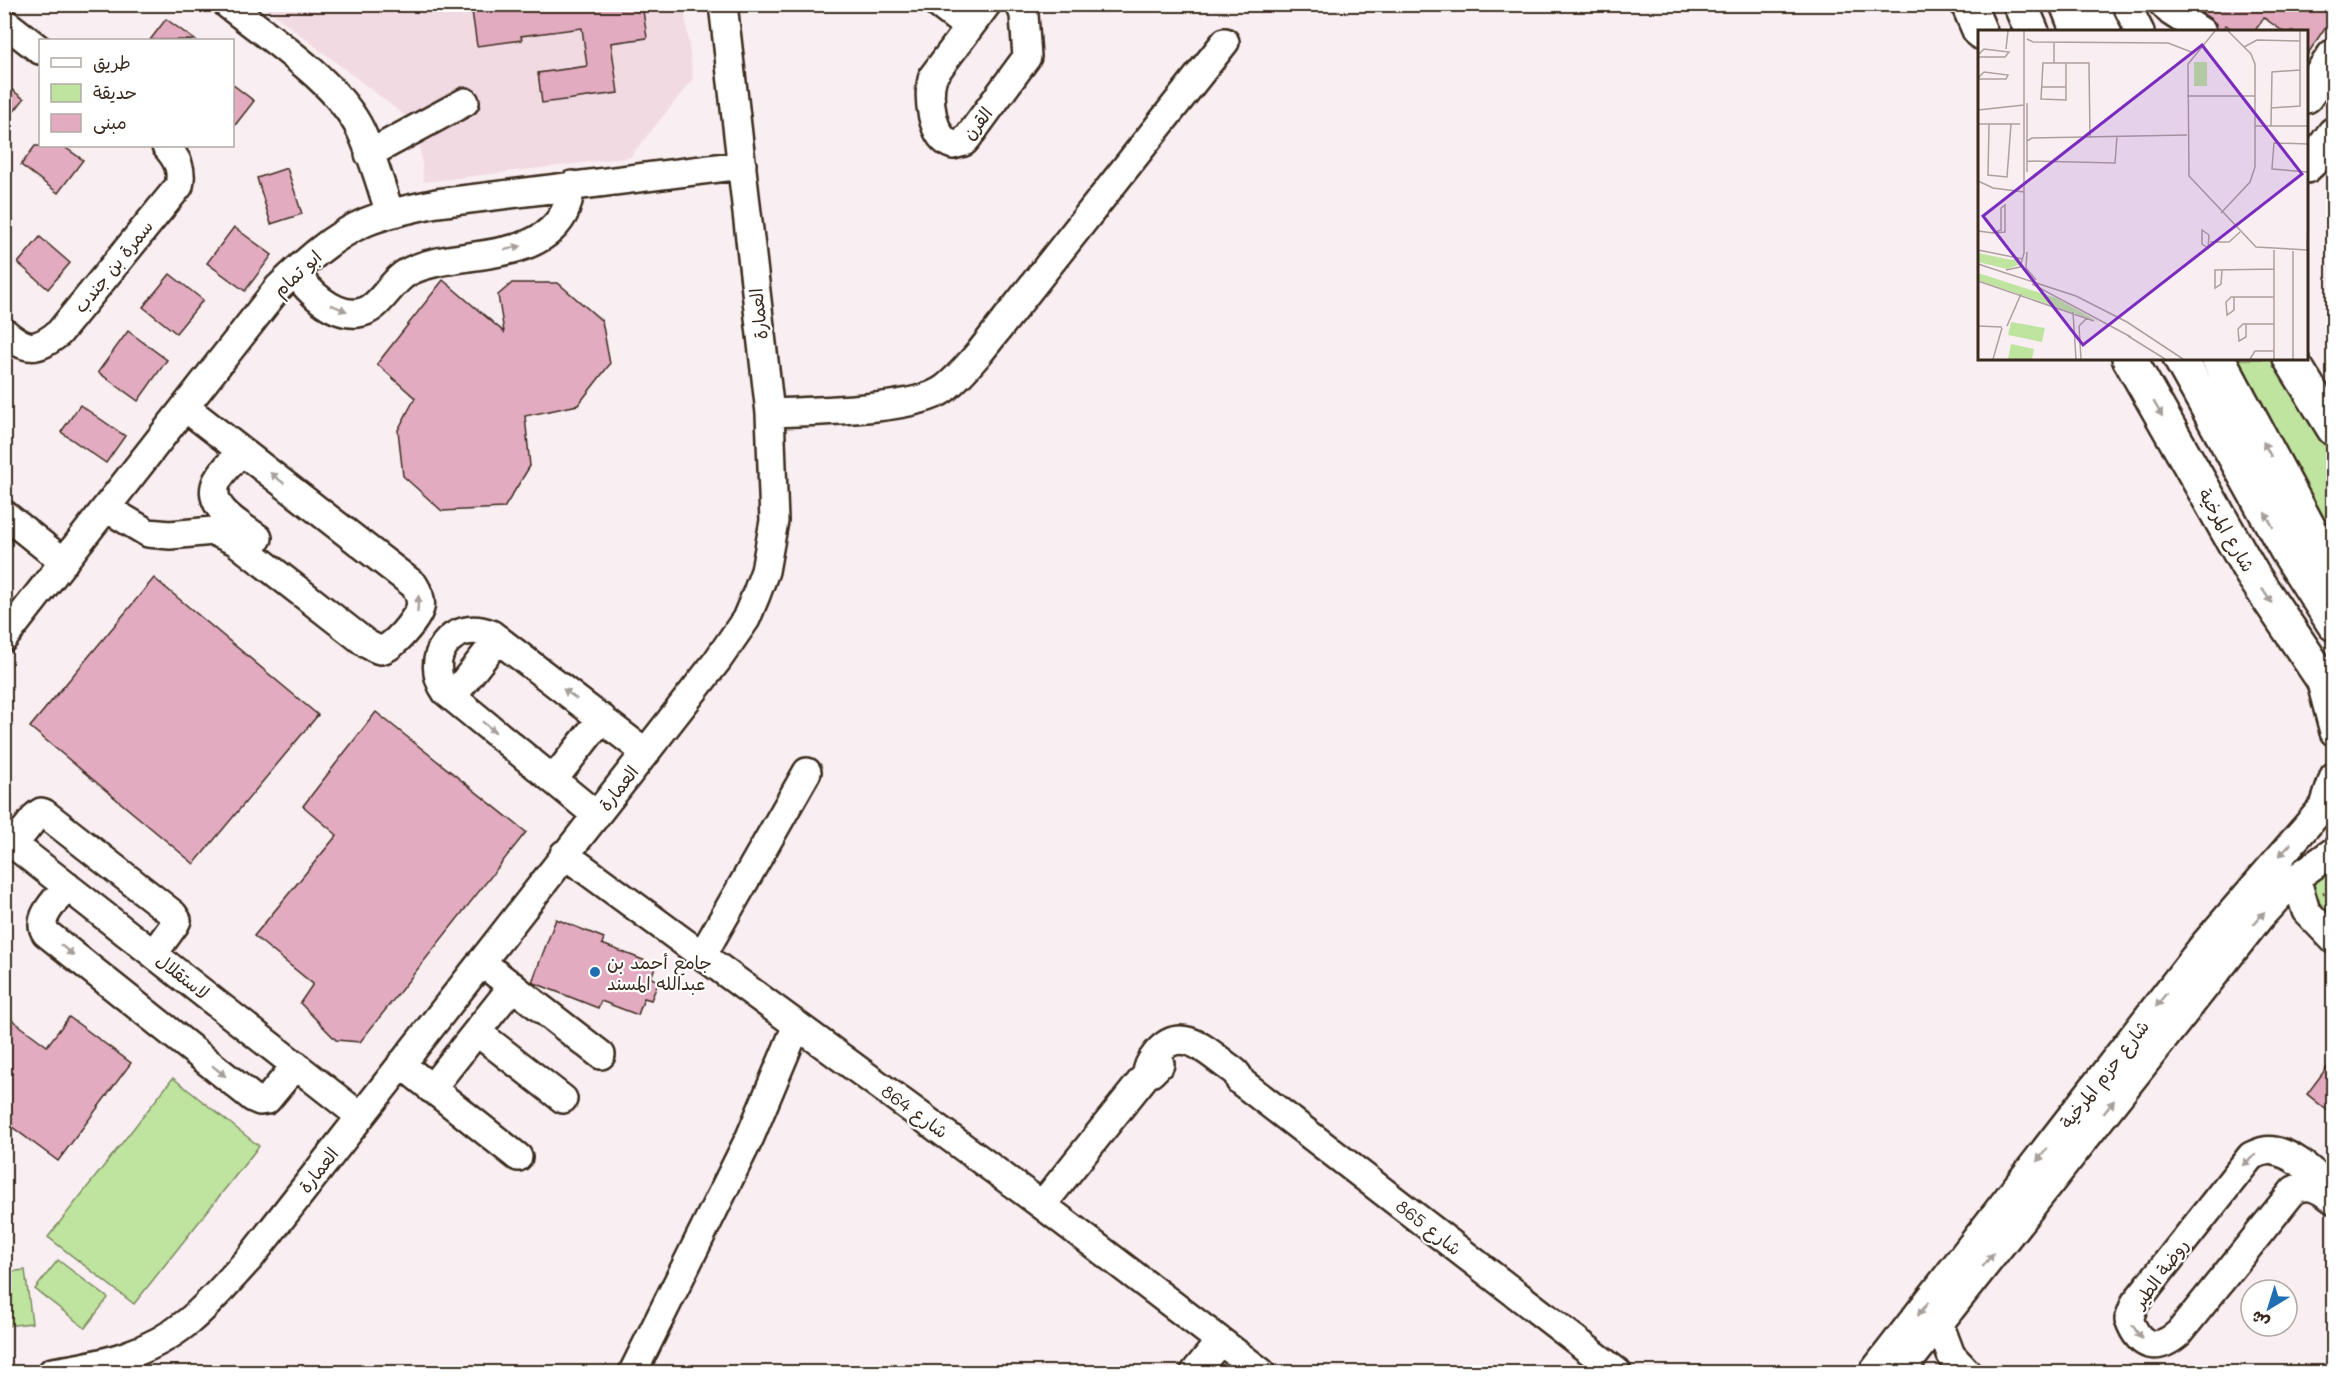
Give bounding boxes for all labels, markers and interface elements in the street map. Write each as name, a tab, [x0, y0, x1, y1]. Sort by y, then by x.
inset map	[1978, 30, 2308, 360]
legend	[39, 39, 234, 147]
text: طريق	[93, 50, 131, 74]
text: حديقة	[93, 80, 137, 104]
street label: القرن	[957, 102, 997, 144]
text: مبنى	[93, 110, 127, 134]
street label: سمرة بن جندب	[68, 214, 158, 318]
one-way arrow	[504, 242, 523, 252]
street label: ابو تمام	[268, 244, 328, 304]
street label: العمارة	[743, 287, 773, 341]
one-way arrow	[330, 304, 348, 313]
one-way arrow	[2153, 401, 2163, 418]
one-way arrow	[2262, 441, 2272, 458]
one-way arrow	[269, 472, 284, 484]
street label: شارع المرخية	[2193, 484, 2261, 577]
one-way arrow	[2265, 512, 2275, 529]
one-way arrow	[2261, 588, 2272, 604]
one-way arrow	[414, 594, 423, 613]
one-way arrow	[563, 688, 579, 700]
one-way arrow	[481, 721, 497, 734]
street label: العمارة	[593, 760, 643, 816]
one-way arrow	[2279, 842, 2293, 856]
one-way arrow	[2253, 910, 2266, 926]
one-way arrow	[59, 943, 74, 955]
street label: لاستقلال	[151, 948, 215, 1004]
place label: جامع أحمد بن عبدالله المسند	[607, 950, 712, 995]
marker: جامع أحمد بن عبدالله المسند	[588, 965, 602, 979]
one-way arrow	[2155, 992, 2168, 1008]
street label: شارع حزم المرخية	[2054, 1015, 2156, 1135]
one-way arrow	[211, 1065, 227, 1078]
street label: شارع 864	[876, 1079, 953, 1144]
one-way arrow	[2103, 1099, 2116, 1115]
street label: العمارة	[293, 1142, 343, 1198]
one-way arrow	[2037, 1147, 2049, 1162]
one-way arrow	[2241, 1154, 2257, 1166]
street label: شارع 865	[1391, 1194, 1467, 1261]
street label: روضة الطير	[2126, 1234, 2193, 1314]
one-way arrow	[1982, 1252, 1995, 1268]
north arrow	[2239, 1278, 2299, 1338]
one-way arrow	[1917, 1301, 1930, 1317]
text: ش	[2246, 1307, 2273, 1334]
one-way arrow	[2131, 1324, 2143, 1340]

